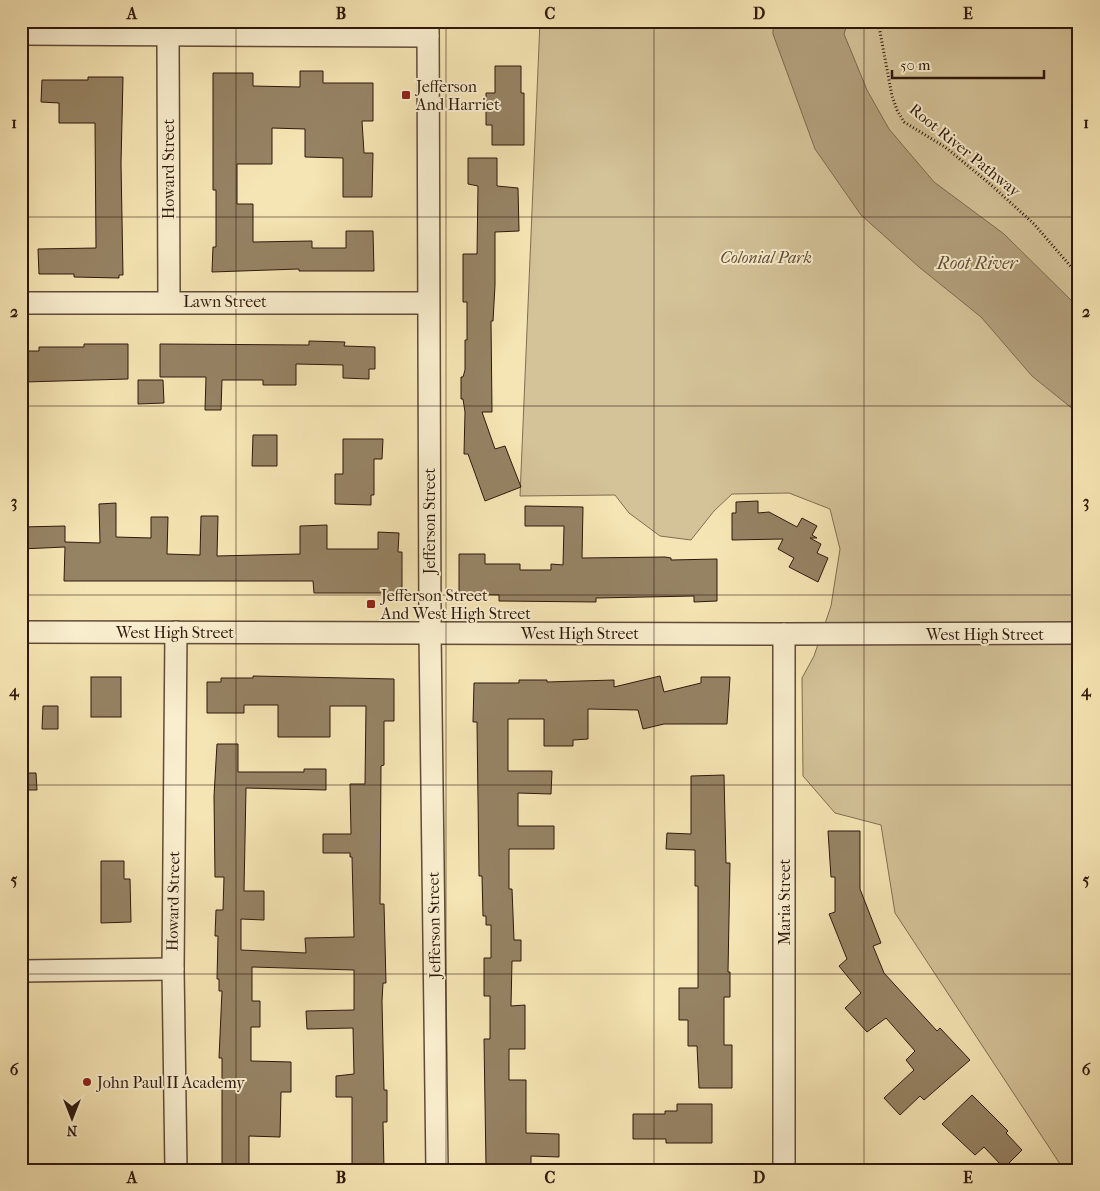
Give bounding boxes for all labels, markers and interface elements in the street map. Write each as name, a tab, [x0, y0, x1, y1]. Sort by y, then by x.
text: A	[126, 4, 138, 23]
text: B	[336, 4, 346, 23]
text: C	[545, 4, 556, 23]
text: D	[753, 4, 765, 23]
text: E	[963, 4, 973, 23]
scale bar	[892, 48, 1045, 80]
text: 50 m	[900, 56, 931, 74]
place label: Jefferson And Harriet	[414, 77, 500, 114]
marker: Jefferson And Harriet	[400, 89, 412, 101]
street label: Root River Pathway	[906, 99, 1025, 201]
text: 1	[11, 113, 17, 132]
text: 1	[1083, 113, 1089, 132]
street label: Howard Street	[159, 119, 178, 219]
park label: Colonial Park	[720, 248, 812, 267]
water label: Root River	[936, 253, 1019, 274]
street label: Lawn Street	[183, 292, 267, 311]
text: 2	[10, 302, 18, 321]
text: 2	[1082, 302, 1090, 321]
street label: Jefferson Street	[420, 467, 439, 576]
text: 3	[11, 492, 17, 512]
text: 3	[1083, 492, 1089, 512]
place label: Jefferson Street And West High Street	[379, 586, 531, 623]
marker: Jefferson Street And West High Street	[365, 598, 377, 610]
street label: West High Street	[115, 623, 234, 642]
street label: West High Street	[520, 624, 639, 643]
street label: West High Street	[925, 625, 1044, 644]
text: 4	[8, 681, 20, 701]
text: 4	[1080, 681, 1092, 701]
street label: Howard Street	[163, 850, 183, 951]
street label: Maria Street	[775, 858, 794, 945]
text: 5	[11, 870, 18, 889]
text: 5	[1083, 870, 1090, 889]
street label: Jefferson Street	[424, 871, 444, 980]
text: 6	[10, 1060, 19, 1079]
text: 6	[1082, 1060, 1091, 1079]
place label: John Paul II Academy	[95, 1073, 245, 1092]
marker: John Paul II Academy	[81, 1076, 93, 1088]
north arrow	[48, 1094, 98, 1144]
text: N	[66, 1122, 77, 1139]
text: A	[126, 1168, 138, 1187]
text: B	[336, 1168, 346, 1187]
text: C	[545, 1168, 556, 1187]
text: D	[753, 1168, 765, 1187]
text: E	[963, 1168, 973, 1187]

